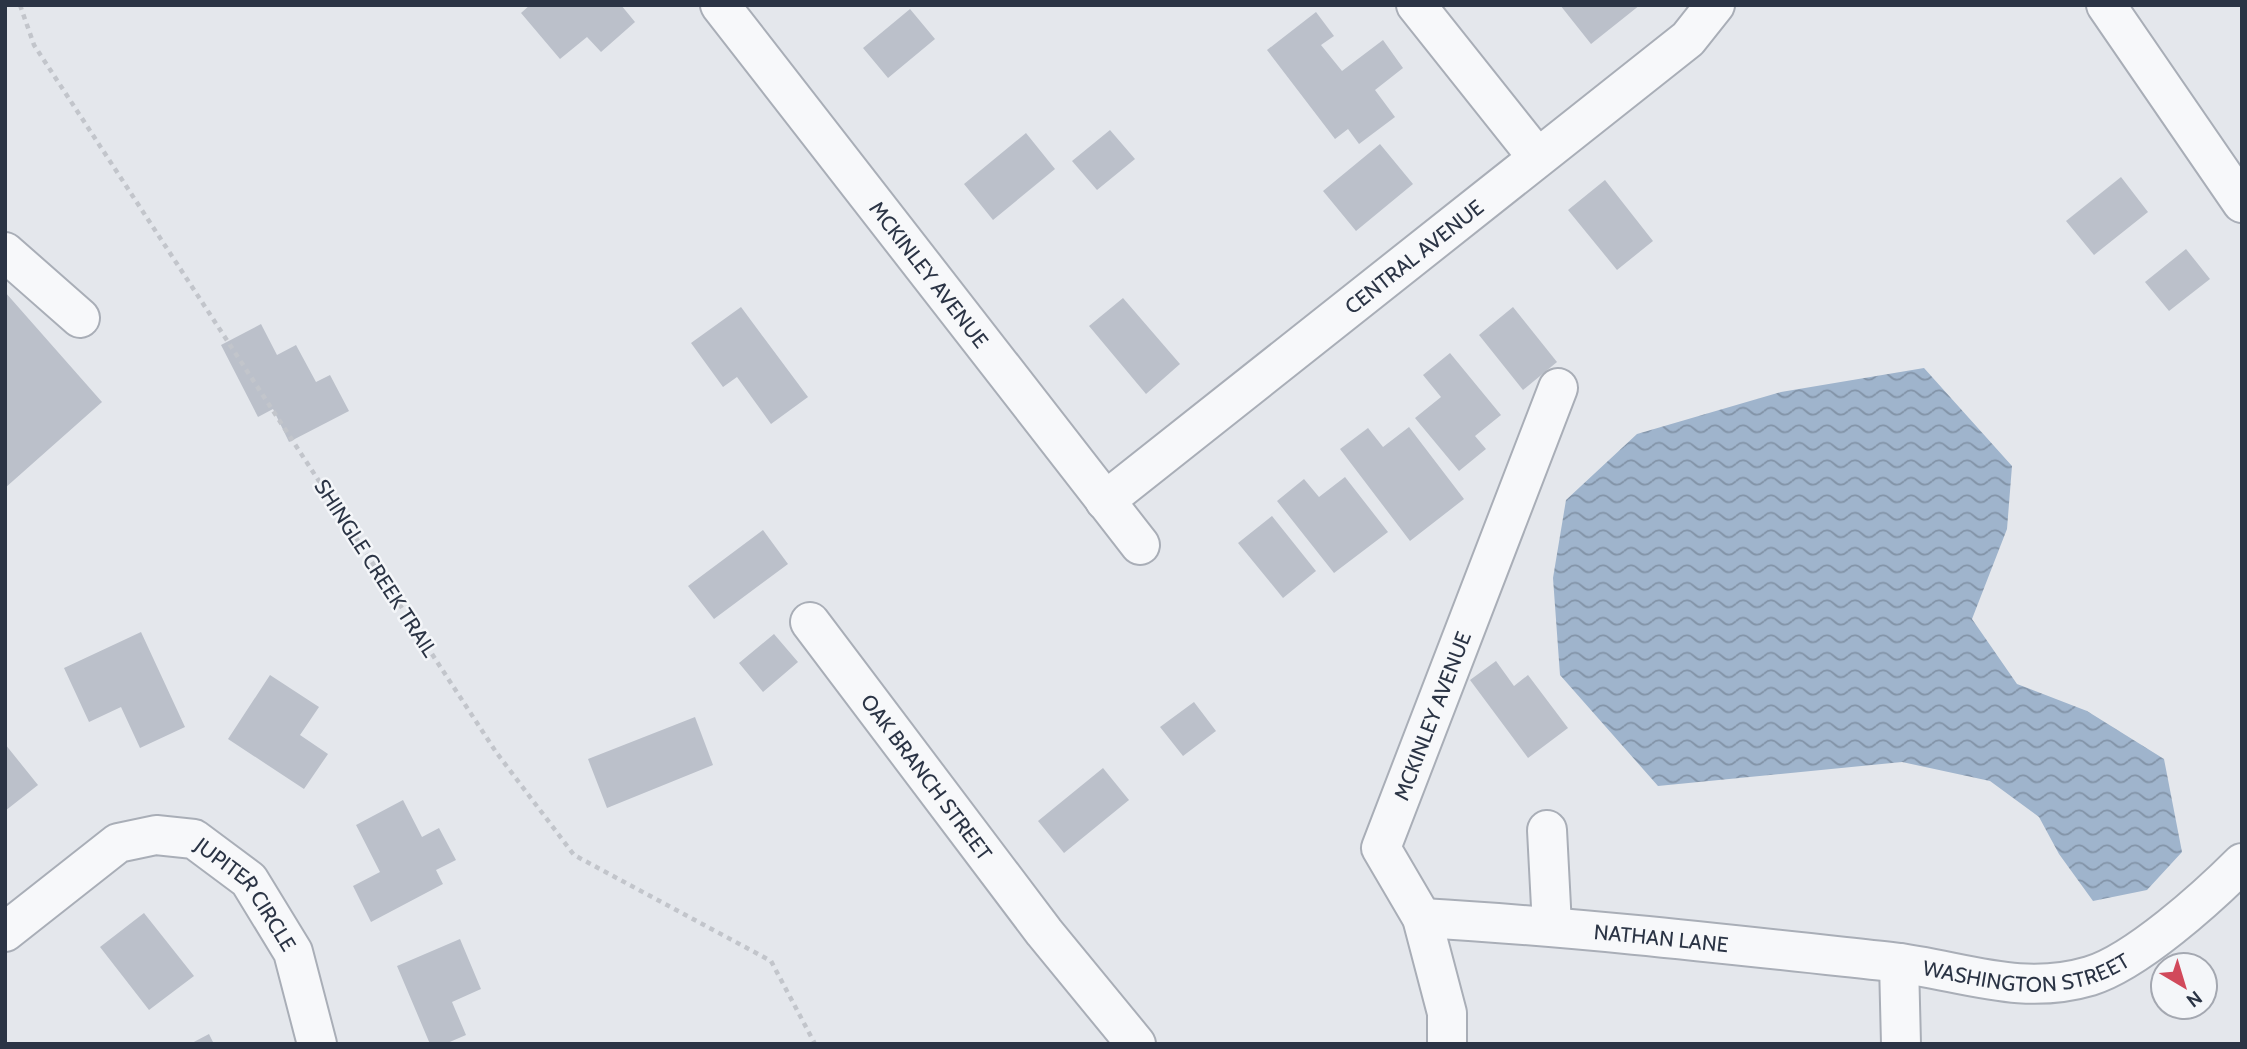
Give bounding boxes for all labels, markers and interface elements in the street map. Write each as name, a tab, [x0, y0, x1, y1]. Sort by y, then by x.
street label: CENTRAL AVENUE	[1340, 194, 1488, 319]
street label: MCKINLEY AVENUE	[865, 196, 994, 352]
street label: SHINGLE CREEK TRAIL	[309, 475, 443, 662]
street label: MCKINLEY AVENUE	[1388, 628, 1476, 804]
street label: OAK BRANCH STREET	[856, 689, 998, 865]
street label: JUPITER CIRCLE	[190, 831, 302, 955]
street label: NATHAN LANE	[1593, 919, 1730, 957]
street label: WASHINGTON STREET	[1921, 947, 2134, 996]
north arrow	[2149, 951, 2219, 1021]
text: N	[2182, 986, 2207, 1012]

